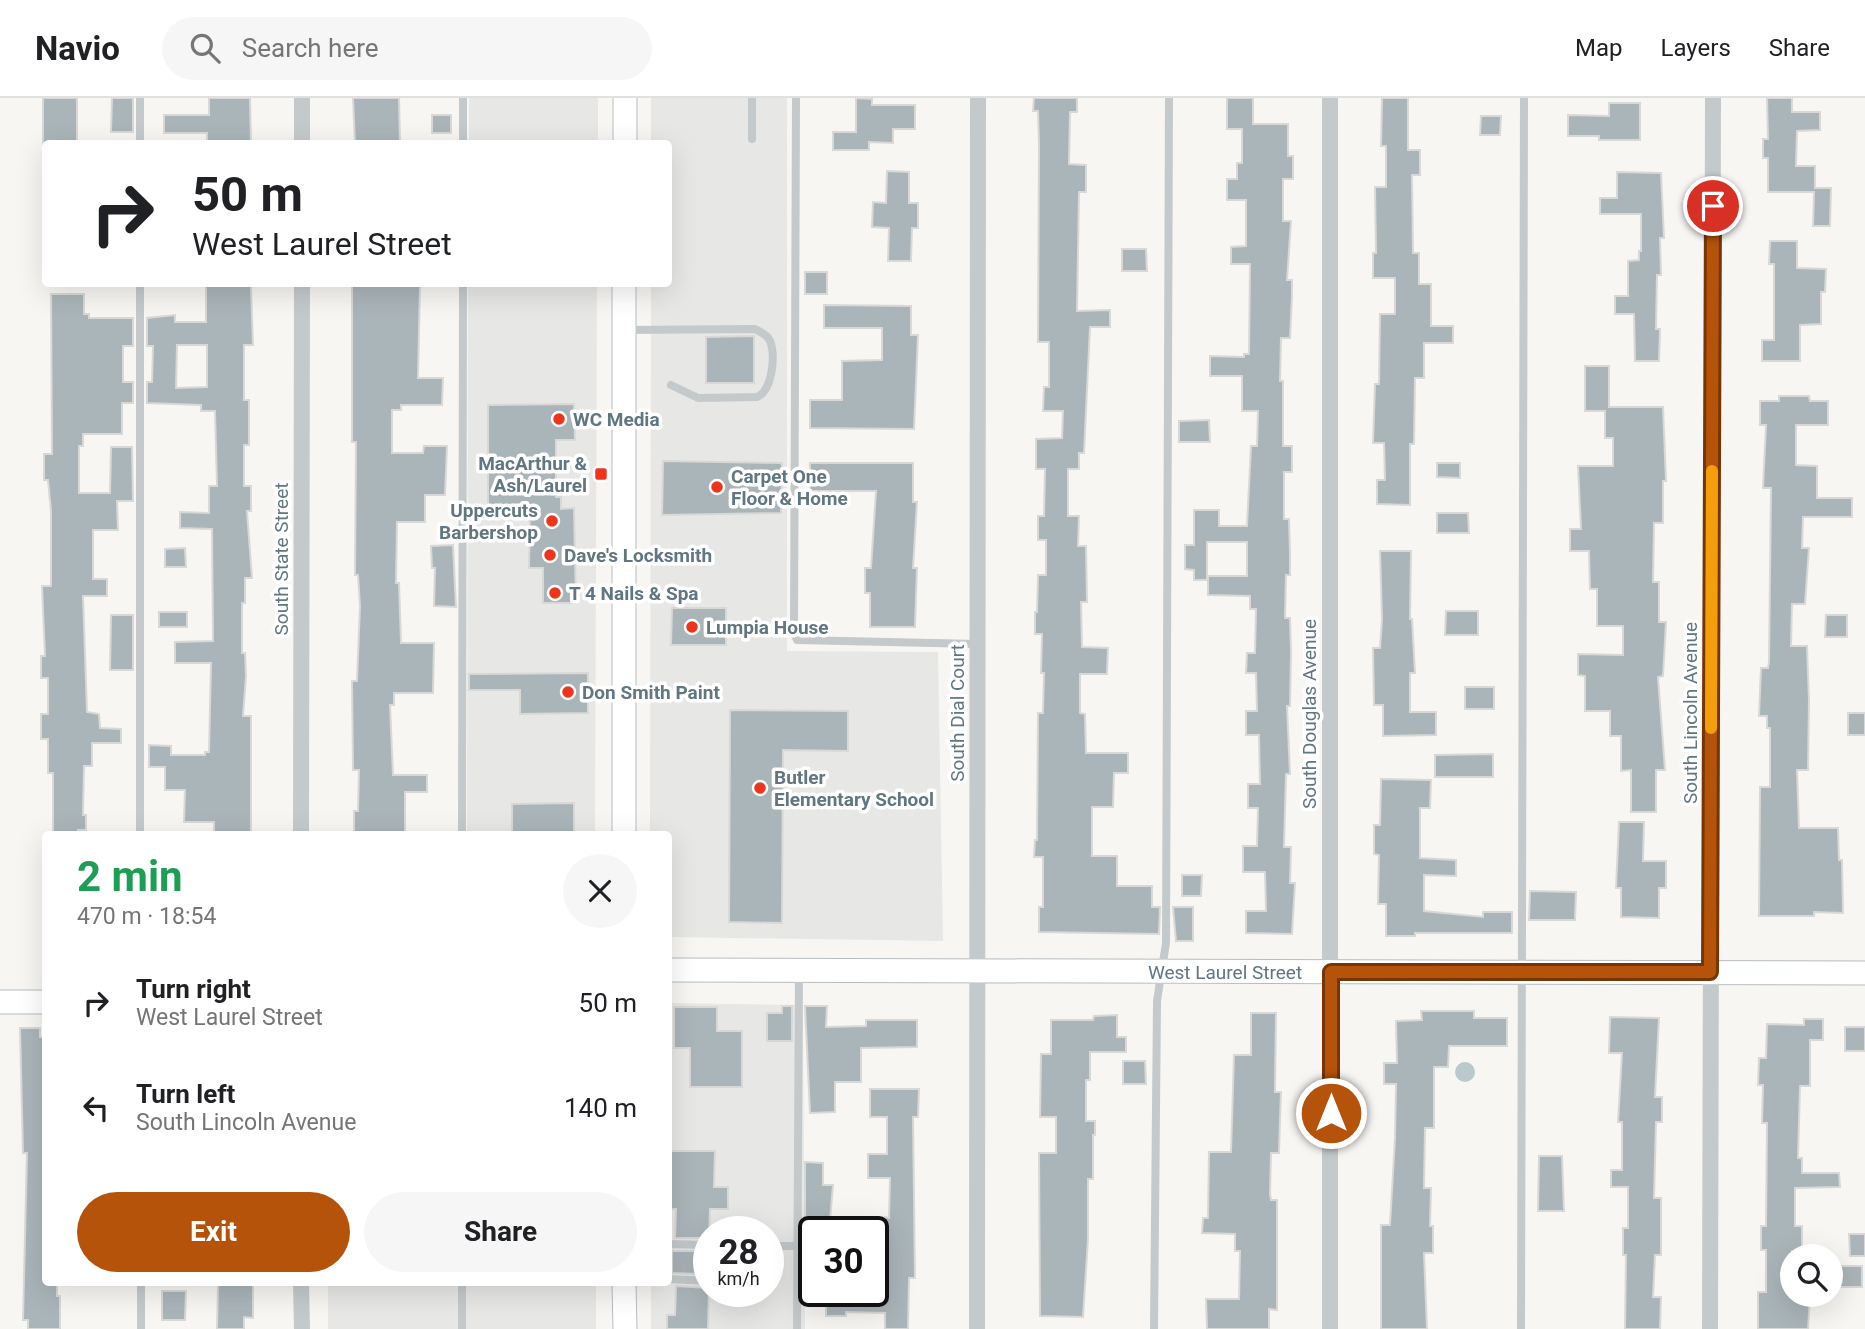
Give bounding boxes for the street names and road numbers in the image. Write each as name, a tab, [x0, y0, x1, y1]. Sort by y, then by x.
street label: South State Street	[270, 483, 293, 635]
street label: South Douglas Avenue	[1298, 619, 1321, 809]
street label: South Lincoln Avenue	[1679, 622, 1702, 804]
street label: South Dial Court	[946, 644, 969, 782]
street label: West Laurel Street	[1148, 961, 1302, 984]

